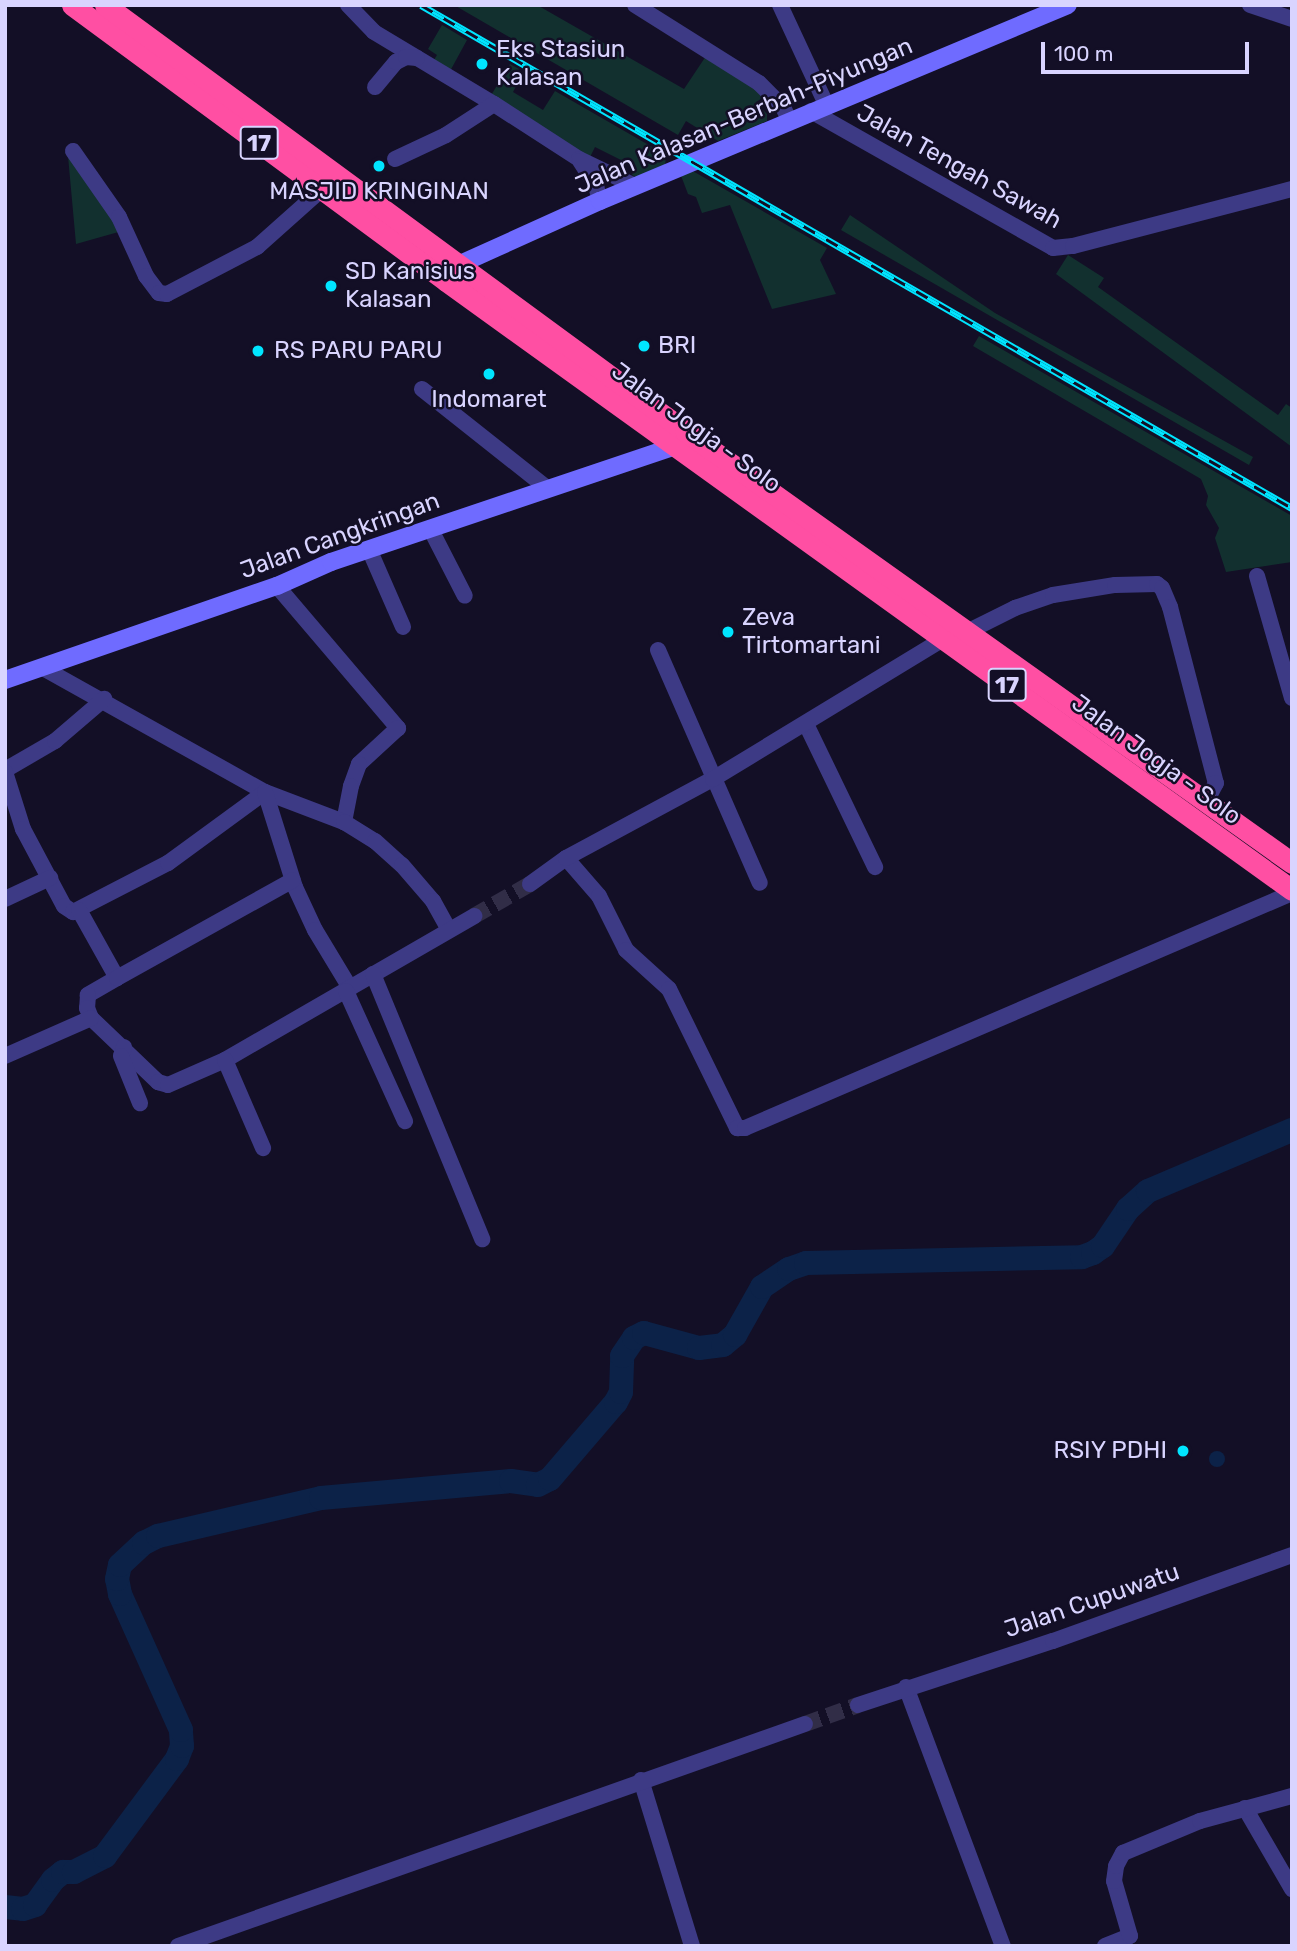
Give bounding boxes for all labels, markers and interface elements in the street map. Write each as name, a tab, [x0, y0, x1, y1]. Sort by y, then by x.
scale bar	[1045, 28, 1253, 72]
street label: Jalan Kalasan-Berbah-Piyungan	[571, 32, 917, 200]
place label: Eks Stasiun Kalasan	[496, 36, 625, 92]
text: 100 m	[1054, 41, 1113, 66]
marker: Eks Stasiun Kalasan	[474, 56, 490, 72]
street label: Jalan Tengah Sawah	[851, 99, 1067, 235]
road number: 17	[238, 124, 280, 162]
marker: MASJID KRINGINAN	[371, 158, 387, 174]
place label: MASJID KRINGINAN	[269, 178, 489, 206]
place label: SD Kanisius Kalasan	[345, 258, 475, 314]
marker: SD Kanisius Kalasan	[323, 278, 339, 294]
place label: BRI	[658, 332, 696, 360]
place label: RS PARU PARU	[274, 337, 443, 365]
marker: BRI	[636, 338, 652, 354]
marker: RS PARU PARU	[248, 341, 268, 361]
street label: Jalan Jogja - Solo	[606, 357, 786, 499]
marker: Indomaret	[481, 366, 497, 382]
place label: Indomaret	[431, 386, 547, 414]
street label: Jalan Cangkringan	[236, 487, 444, 585]
place label: Zeva Tirtomartani	[742, 604, 881, 660]
marker: Zeva Tirtomartani	[720, 624, 736, 640]
road number: 17	[986, 666, 1028, 705]
street label: Jalan Jogja - Solo	[1066, 689, 1246, 831]
place label: RSIY PDHI	[1053, 1437, 1167, 1465]
marker: RSIY PDHI	[1173, 1441, 1193, 1461]
street label: Jalan Cupuwatu	[1001, 1558, 1183, 1644]

